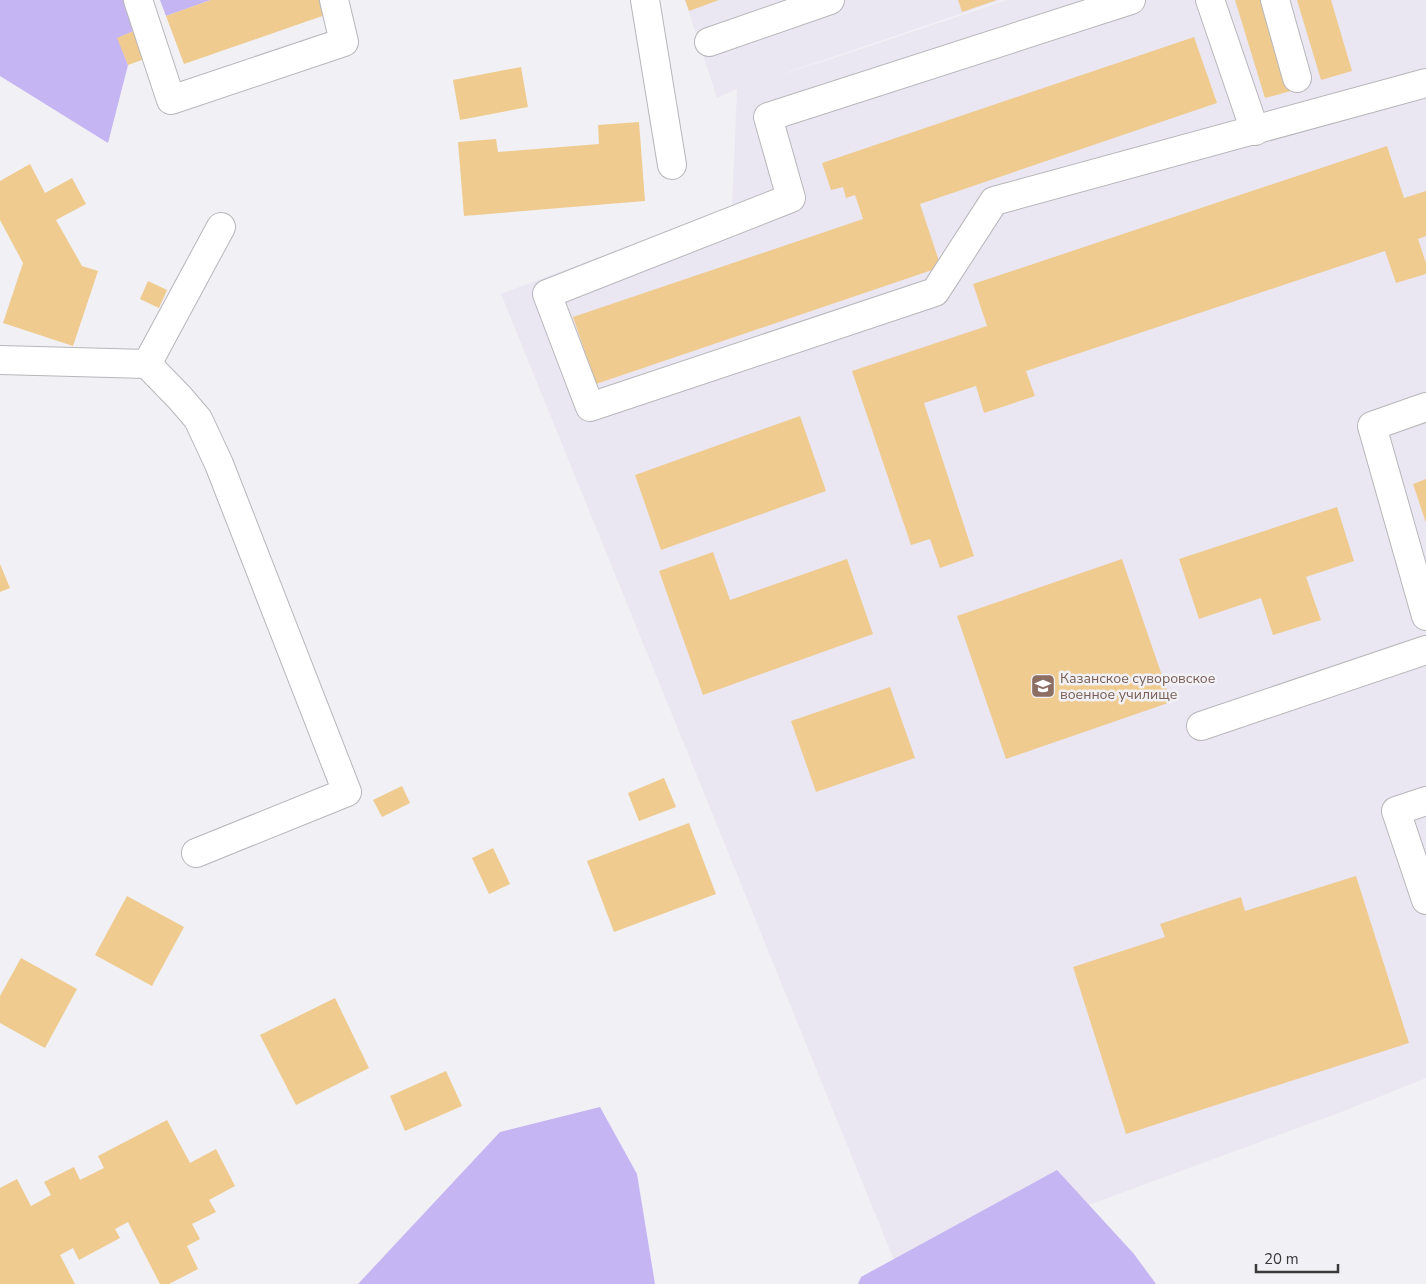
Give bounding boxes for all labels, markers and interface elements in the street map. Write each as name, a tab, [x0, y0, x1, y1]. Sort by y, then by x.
place label: Казанское суворовское военное училище	[1060, 669, 1215, 704]
school or university icon: Казанское суворовское военное училище	[1030, 673, 1056, 699]
scale bar	[1256, 1242, 1338, 1274]
text: 20 m	[1264, 1249, 1299, 1269]

